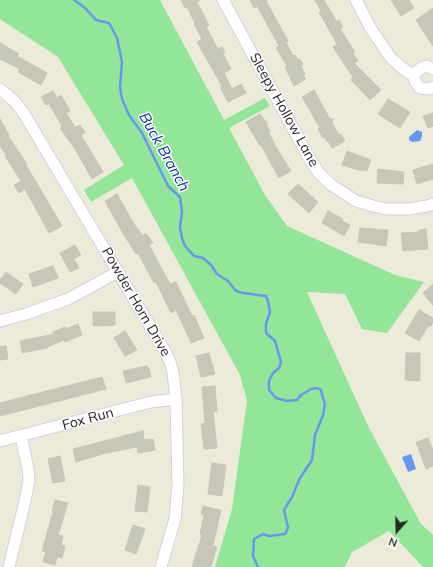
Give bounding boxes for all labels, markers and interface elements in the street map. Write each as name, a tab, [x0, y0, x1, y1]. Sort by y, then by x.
street label: Sleepy Hollow Lane	[246, 50, 322, 170]
water label: Buck Branch	[135, 109, 193, 195]
street label: Powder Horn Drive	[98, 245, 174, 359]
street label: Fox Run	[60, 404, 116, 434]
north arrow	[377, 511, 417, 551]
text: N	[387, 534, 399, 550]

